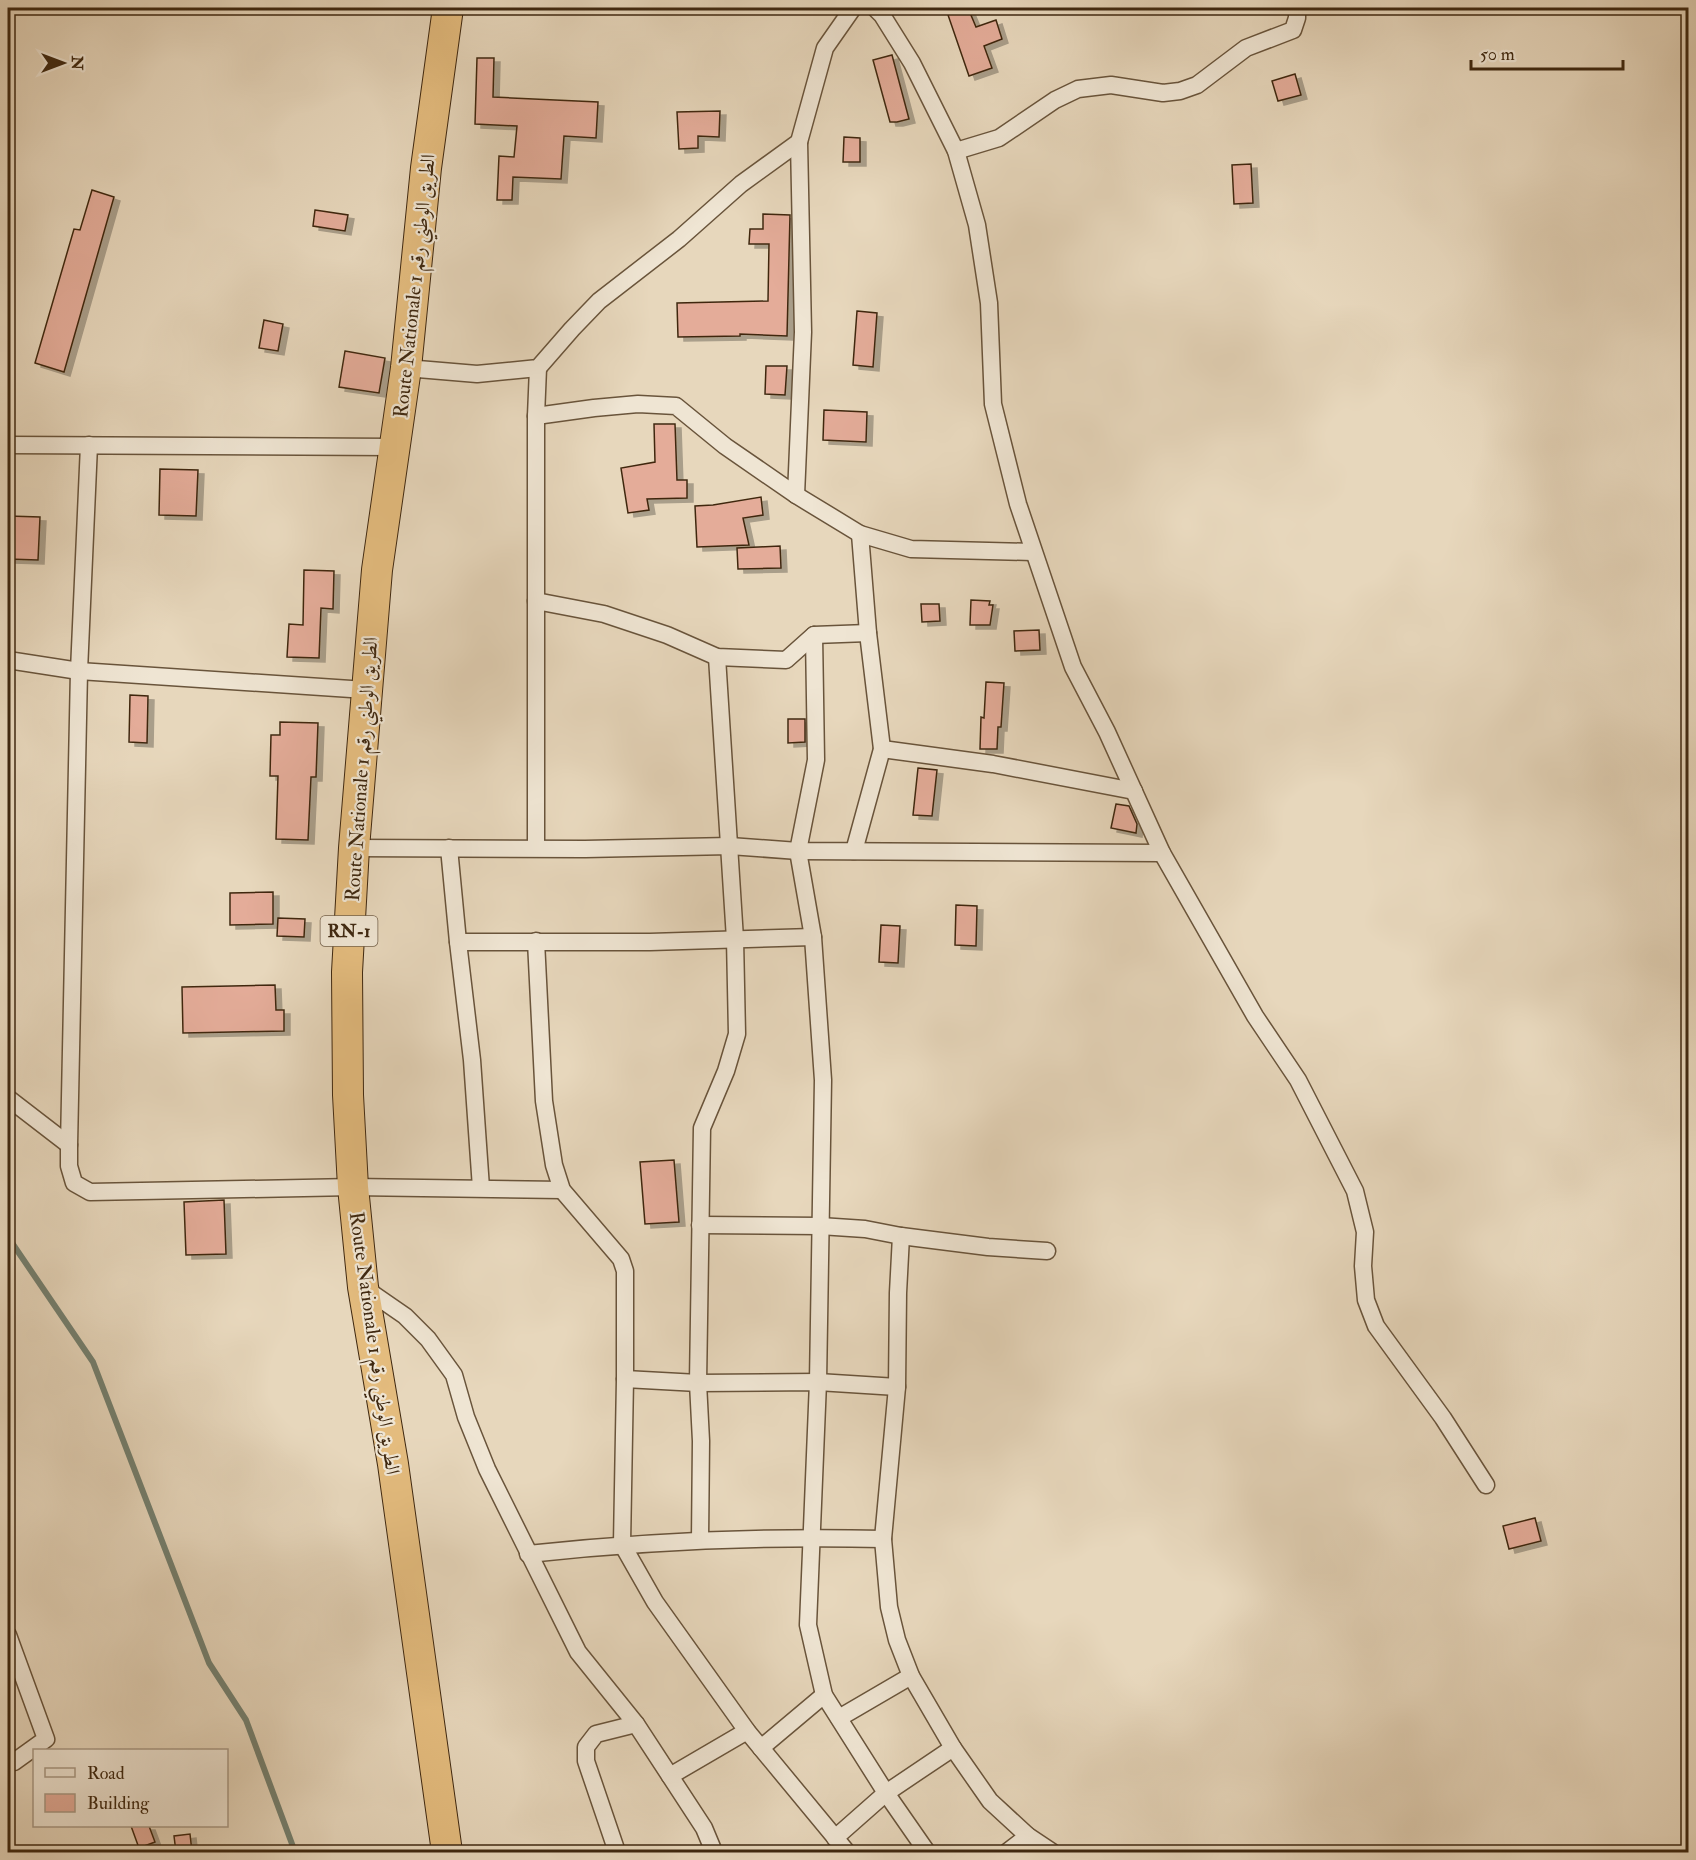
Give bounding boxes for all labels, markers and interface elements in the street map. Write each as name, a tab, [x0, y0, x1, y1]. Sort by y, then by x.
north arrow	[33, 33, 93, 93]
scale bar	[1471, 33, 1622, 71]
text: 50 m	[1480, 43, 1515, 66]
text: N	[67, 55, 87, 71]
street label: Route Nationale الطريق الوطني رقم 1	[388, 153, 447, 420]
street label: Route Nationale الطريق الوطني رقم 1	[340, 636, 389, 903]
road number: RN-1	[320, 916, 378, 946]
street label: Route Nationale الطريق الوطني رقم 1	[338, 1210, 405, 1477]
legend	[33, 1749, 228, 1827]
text: Road	[87, 1762, 125, 1785]
text: Building	[87, 1792, 150, 1815]

